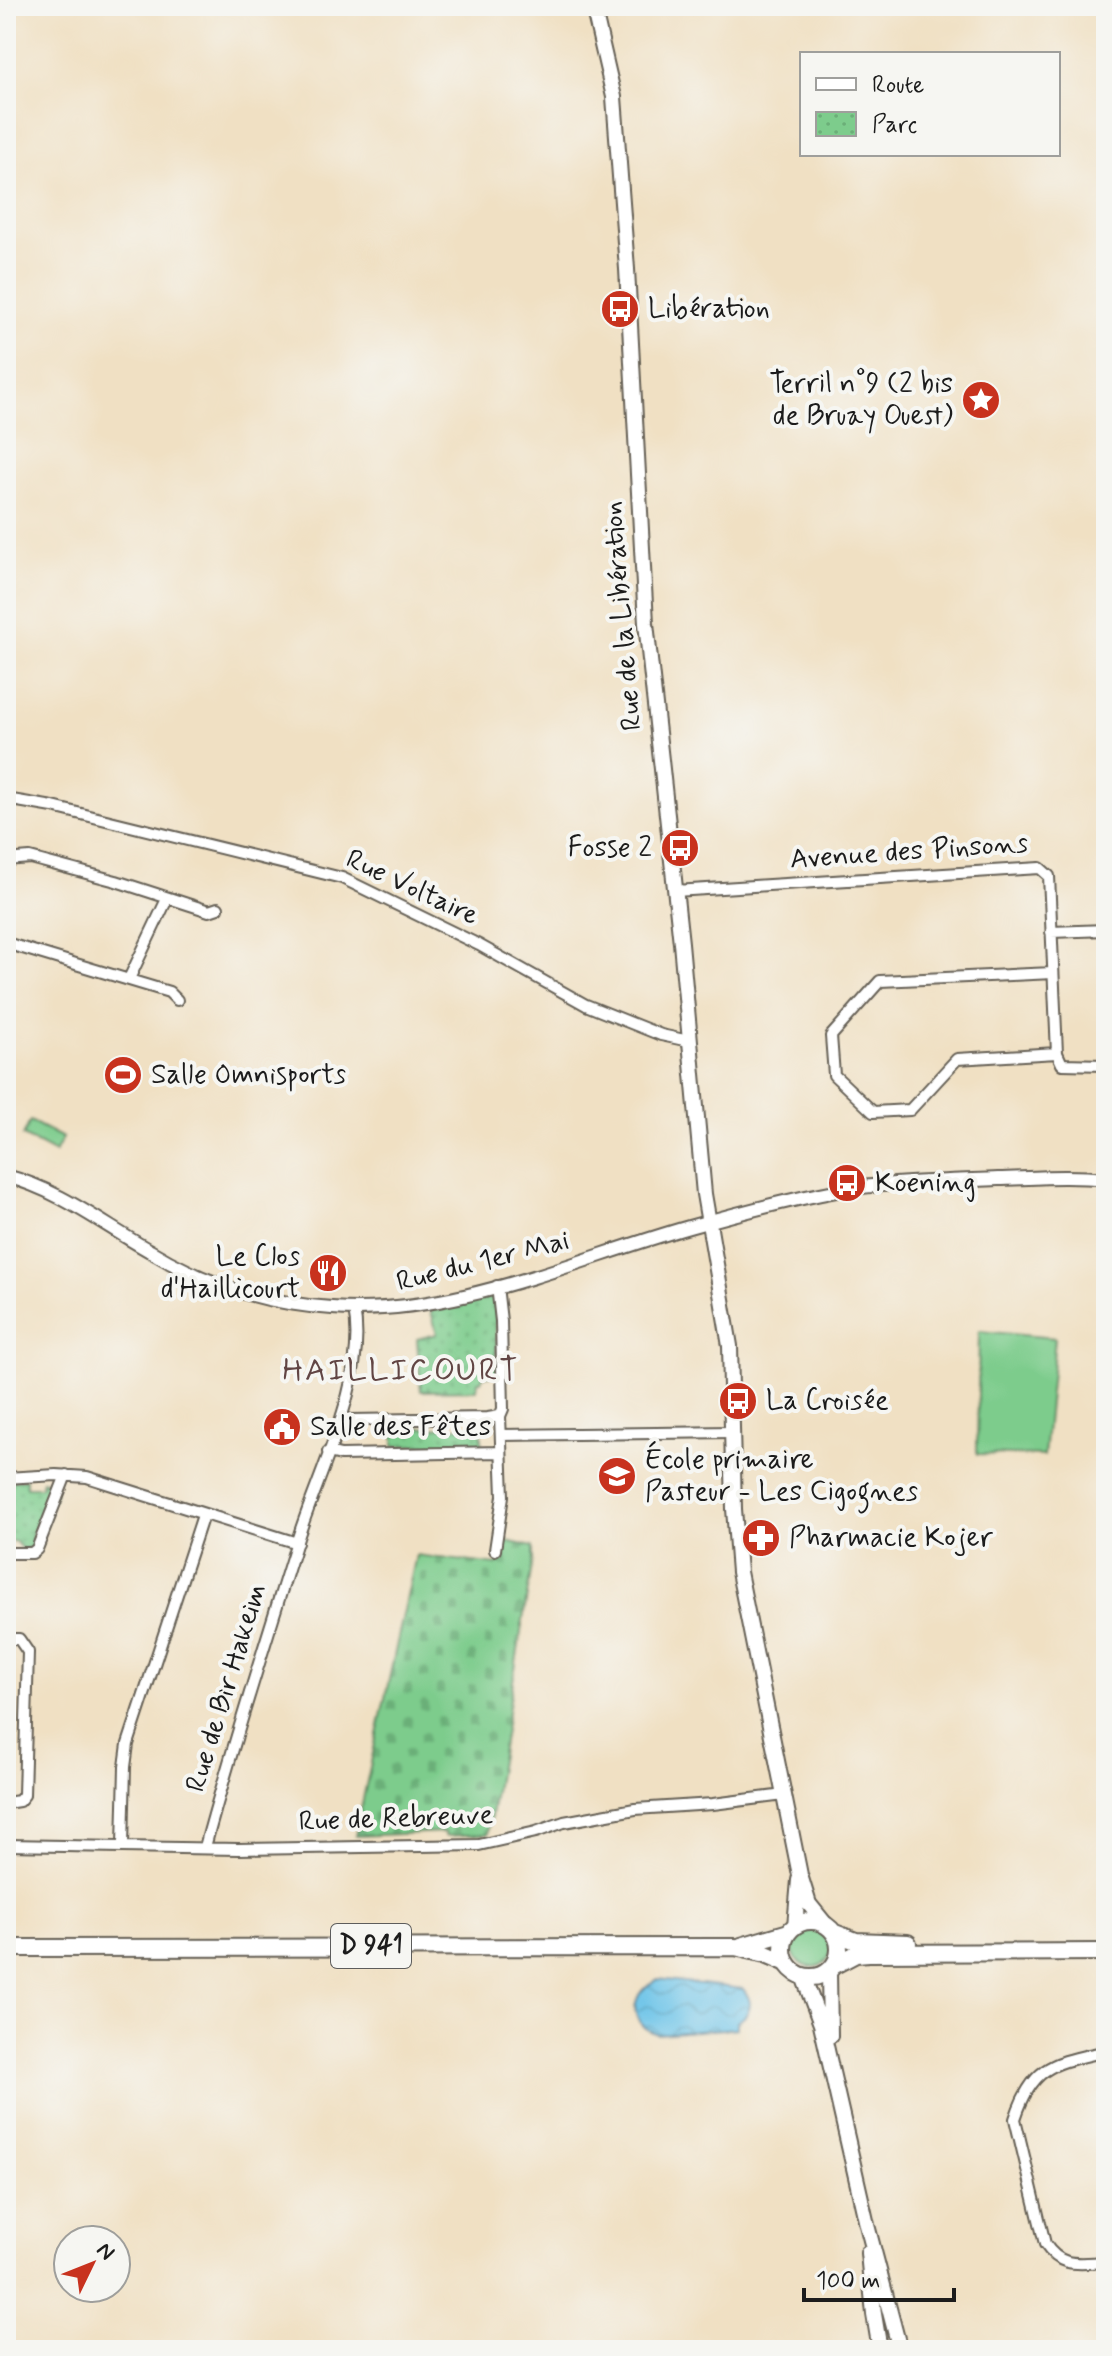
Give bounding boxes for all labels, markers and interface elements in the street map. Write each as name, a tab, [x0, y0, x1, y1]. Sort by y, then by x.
legend	[800, 52, 1060, 156]
text: Route	[872, 70, 924, 101]
text: Parc	[872, 110, 917, 141]
bus stop icon: Libération	[599, 288, 641, 330]
place label: Libération	[648, 291, 770, 328]
place label: Terril n°9 (2 bis de Bruay Ouest)	[769, 366, 953, 435]
place icon: Terril n°9 (2 bis de Bruay Ouest)	[960, 379, 1002, 421]
street label: Rue de la Libération	[595, 500, 651, 732]
street label: Avenue des Pinsons	[789, 825, 1029, 879]
bus stop icon: Fosse 2	[659, 827, 701, 869]
place label: Fosse 2	[568, 830, 652, 867]
street label: Rue Voltaire	[340, 841, 484, 935]
sports icon: Salle Omnisports	[102, 1054, 144, 1096]
place label: Salle Omnisports	[151, 1057, 346, 1094]
bus stop icon: Koening	[826, 1162, 868, 1204]
place label: Koening	[875, 1165, 976, 1202]
street label: Rue du 1er Mai	[393, 1223, 573, 1301]
place label: Le Clos d'Haillicourt	[161, 1239, 300, 1308]
restaurant icon: Le Clos d'Haillicourt	[307, 1252, 349, 1294]
district label: HAILLICOURT	[282, 1350, 520, 1392]
bus stop icon: La Croisée	[717, 1380, 759, 1422]
place label: La Croisée	[766, 1383, 889, 1420]
public building icon: Salle des Fêtes	[261, 1406, 303, 1448]
place label: Salle des Fêtes	[310, 1409, 491, 1446]
place label: École primaire Pasteur - Les Cigognes	[645, 1440, 918, 1514]
school or university icon: École primaire Pasteur - Les Cigognes	[596, 1455, 638, 1497]
pharmacy icon: Pharmacie Kojer	[740, 1517, 782, 1559]
place label: Pharmacie Kojer	[789, 1520, 994, 1557]
street label: Rue de Bir Hakeim	[178, 1579, 276, 1797]
street label: Rue de Rebreuve	[298, 1797, 494, 1841]
road number: D 941	[331, 1924, 411, 1968]
north arrow	[52, 2224, 132, 2304]
text: N	[90, 2237, 120, 2267]
scale bar	[804, 2252, 954, 2302]
text: 100 m	[816, 2266, 880, 2297]

